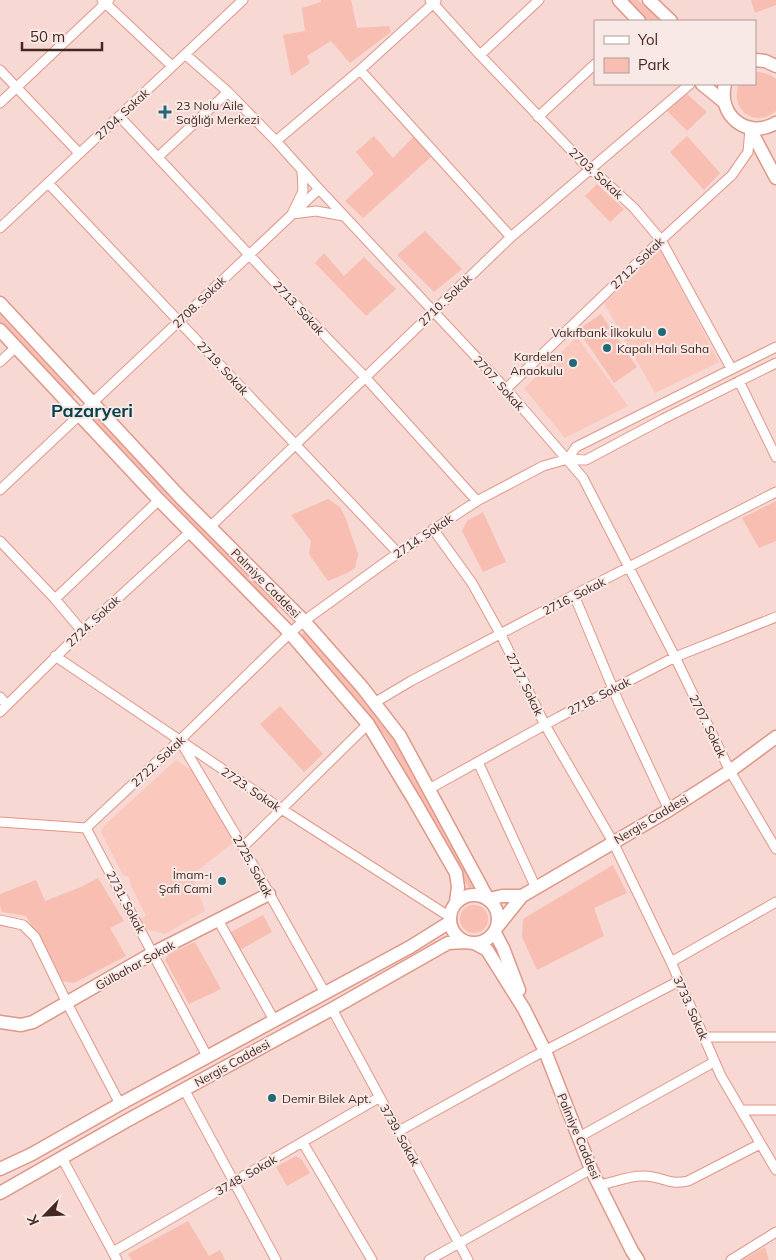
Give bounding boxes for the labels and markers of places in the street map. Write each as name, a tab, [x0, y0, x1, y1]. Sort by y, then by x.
place label: 23 Nolu Aile Sağlığı Merkezi	[176, 98, 260, 127]
marker: 23 Nolu Aile Sağlığı Merkezi	[158, 105, 172, 119]
place label: Vakıfbank İlkokulu	[552, 325, 652, 340]
marker: Vakıfbank İlkokulu	[656, 326, 668, 338]
place label: Kapalı Halı Saha	[617, 341, 709, 356]
marker: Kapalı Halı Saha	[601, 342, 613, 354]
place label: Kardelen Anaokulu	[510, 349, 563, 378]
marker: Kardelen Anaokulu	[567, 357, 579, 369]
place label: İmam-ı Şafi Cami	[159, 867, 212, 896]
marker: İmam-ı Şafi Cami	[216, 875, 228, 887]
place label: Demir Bilek Apt.	[282, 1091, 371, 1106]
marker: Demir Bilek Apt.	[266, 1092, 278, 1104]

